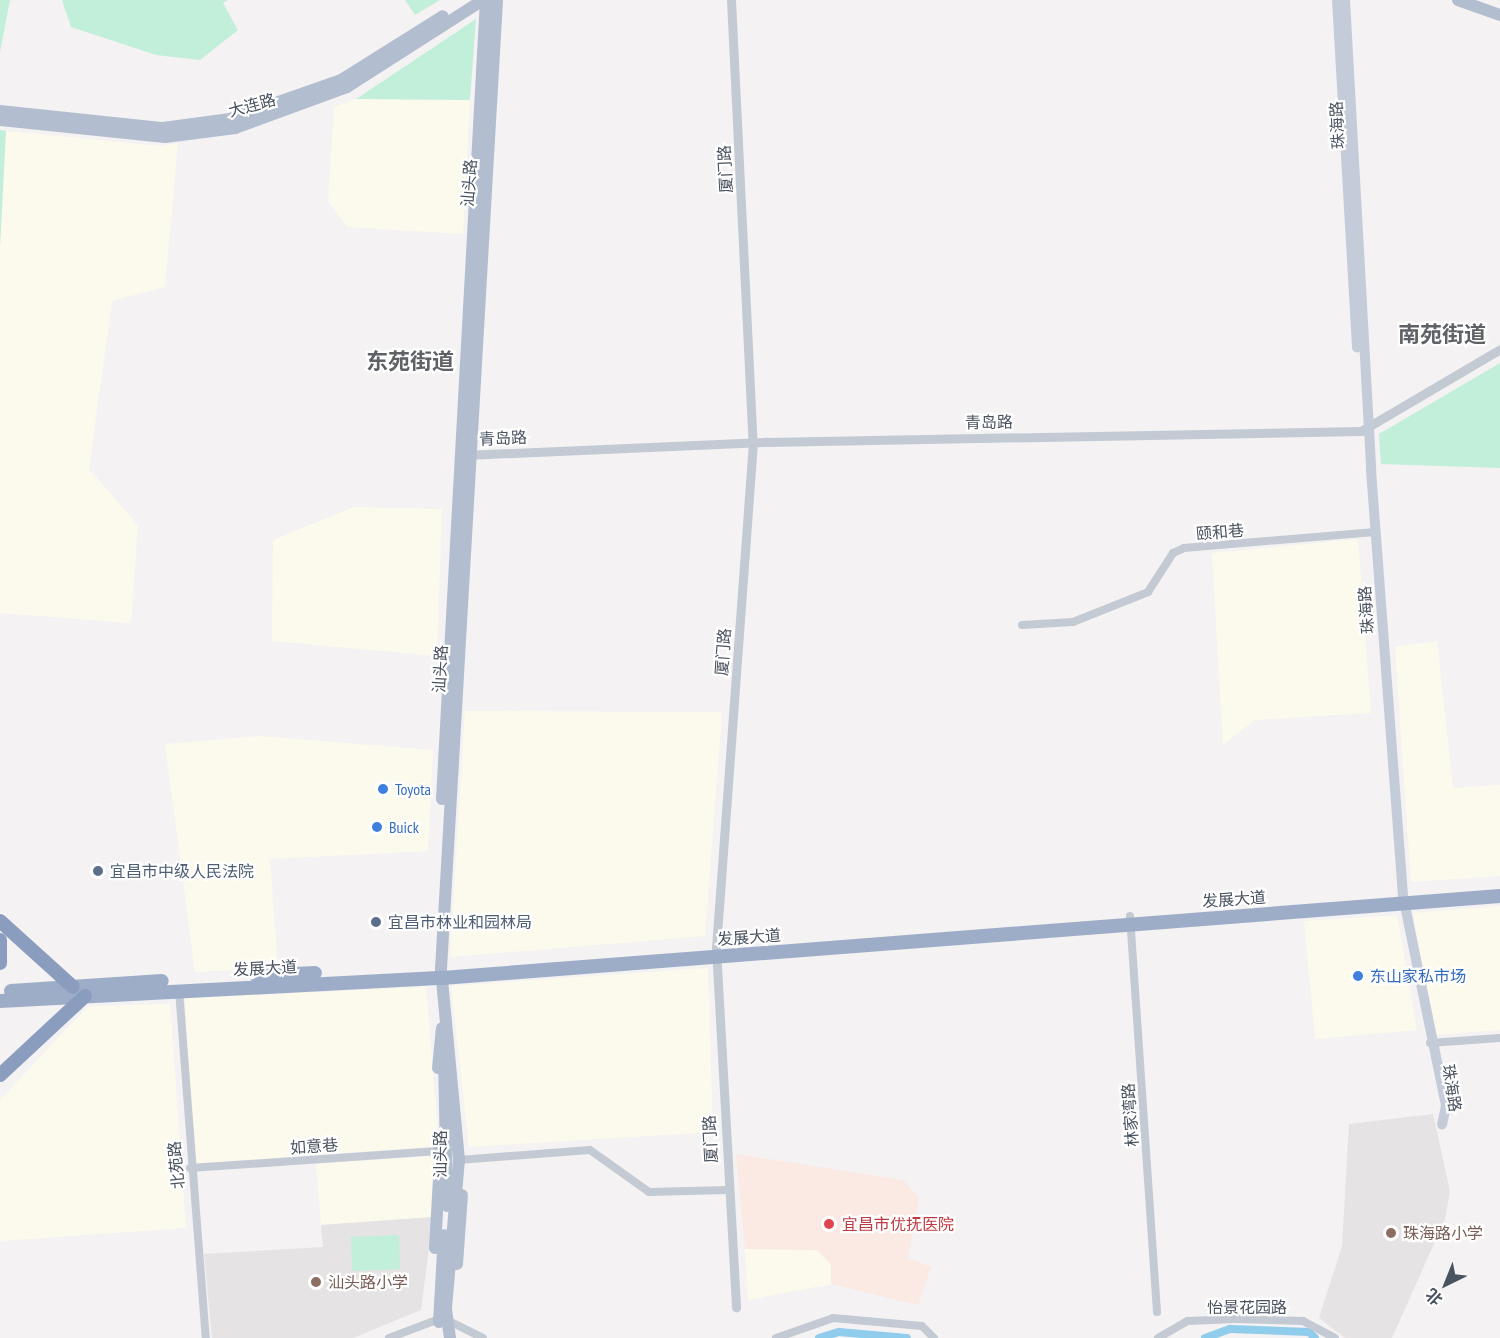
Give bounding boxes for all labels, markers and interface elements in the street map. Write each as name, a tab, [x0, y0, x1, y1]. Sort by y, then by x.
street label: 大连路	[226, 90, 278, 120]
street label: 珠海路	[1326, 101, 1348, 149]
street label: 厦门路	[714, 145, 736, 193]
street label: 汕头路	[458, 158, 480, 208]
district label: 南苑街道	[1398, 322, 1486, 348]
district label: 东苑街道	[366, 349, 454, 375]
street label: 青岛路	[965, 412, 1013, 432]
street label: 青岛路	[479, 427, 527, 449]
street label: 颐和巷	[1195, 520, 1245, 544]
street label: 珠海路	[1355, 585, 1377, 635]
street label: 厦门路	[712, 627, 734, 677]
street label: 汕头路	[429, 645, 451, 693]
place label: Toyota	[395, 779, 431, 799]
marker: Toyota	[376, 782, 390, 796]
place label: Buick	[389, 817, 419, 837]
marker: Buick	[370, 820, 384, 834]
place label: 宜昌市中级人民法院	[110, 861, 254, 881]
marker: 宜昌市中级人民法院	[91, 864, 105, 878]
street label: 发展大道	[1201, 887, 1267, 911]
place label: 宜昌市林业和园林局	[388, 912, 532, 932]
marker: 宜昌市林业和园林局	[369, 915, 383, 929]
street label: 发展大道	[716, 925, 782, 949]
street label: 发展大道	[233, 957, 297, 979]
place label: 东山家私市场	[1370, 966, 1466, 986]
marker: 东山家私市场	[1351, 969, 1365, 983]
street label: 珠海路	[1439, 1063, 1465, 1113]
street label: 林家湾路	[1118, 1082, 1142, 1148]
street label: 厦门路	[699, 1115, 721, 1163]
street label: 汕头路	[430, 1130, 450, 1178]
street label: 如意巷	[289, 1135, 339, 1157]
street label: 北苑路	[164, 1140, 188, 1190]
place label: 宜昌市优抚医院	[842, 1214, 954, 1234]
marker: 宜昌市优抚医院	[820, 1215, 838, 1233]
place label: 珠海路小学	[1403, 1223, 1483, 1243]
marker: 珠海路小学	[1384, 1226, 1398, 1240]
north arrow	[1416, 1254, 1476, 1314]
place label: 汕头路小学	[328, 1272, 408, 1292]
marker: 汕头路小学	[309, 1275, 323, 1289]
text: 北	[1421, 1284, 1446, 1310]
street label: 怡景花园路	[1207, 1297, 1287, 1317]

